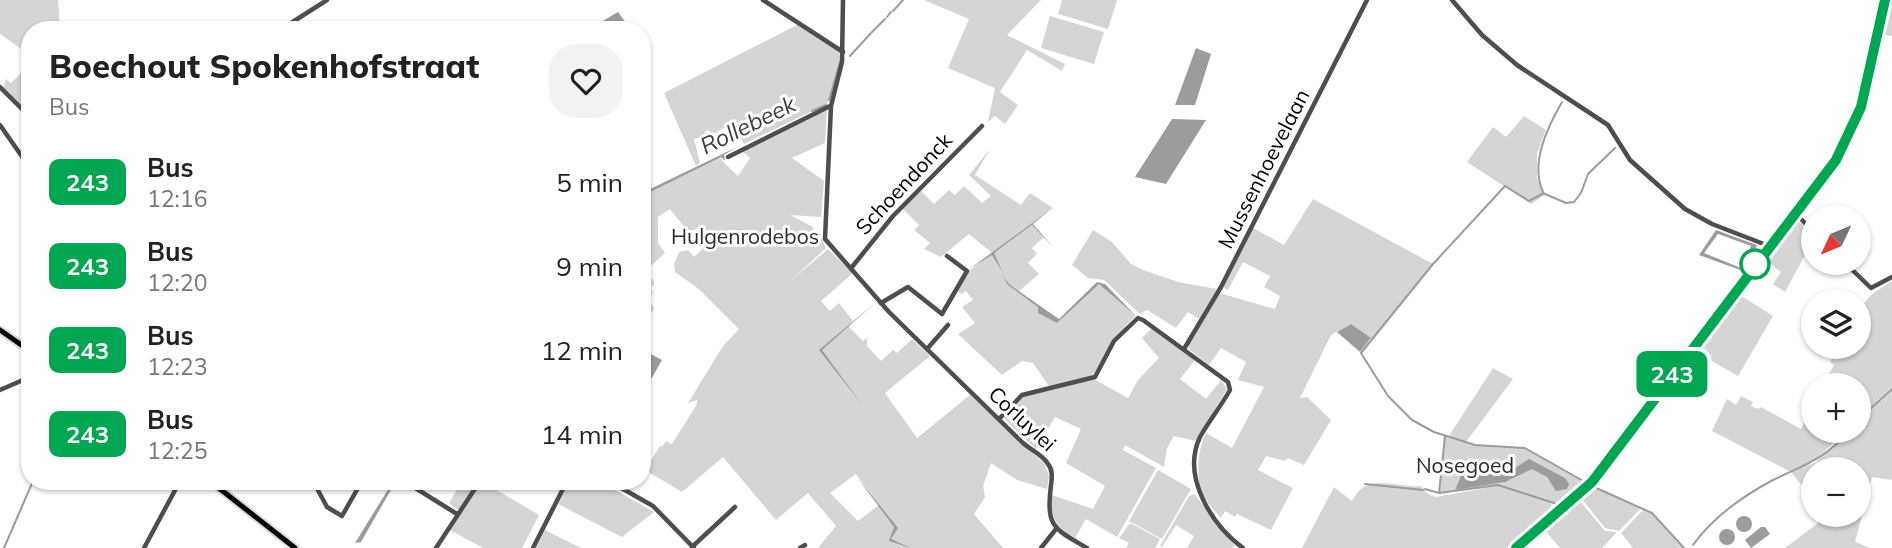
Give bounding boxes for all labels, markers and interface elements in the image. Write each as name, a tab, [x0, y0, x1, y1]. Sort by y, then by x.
button: heart	[549, 44, 623, 118]
text: Boechout Spokenhofstraat	[49, 45, 479, 86]
street label: Mussenhoevelaan	[1212, 85, 1314, 253]
water label: Rollebeek	[695, 88, 801, 160]
text: Bus	[49, 92, 89, 121]
street label: Schoendonck	[850, 127, 957, 240]
text: Bus	[147, 151, 193, 184]
text: 5 min	[556, 166, 623, 199]
text: 243	[66, 167, 109, 197]
text: 12:16	[147, 184, 207, 213]
north arrow	[1801, 205, 1871, 275]
map controls	[1801, 205, 1871, 527]
park label: Hulgenrodebos	[671, 223, 819, 249]
text: Bus	[147, 235, 193, 268]
unlabelled marker	[1740, 249, 1770, 279]
text: 9 min	[556, 250, 623, 283]
text: 243	[66, 251, 109, 281]
text: 12:20	[147, 268, 207, 297]
button: layers	[1801, 289, 1871, 359]
text: Bus	[147, 319, 193, 352]
text: 12 min	[541, 334, 623, 367]
text: 243	[66, 335, 109, 365]
line badge: 243	[1632, 351, 1712, 397]
text: 12:23	[147, 352, 207, 381]
text: 243	[1650, 359, 1694, 389]
button: +	[1801, 373, 1871, 443]
street label: Corluylei	[983, 380, 1062, 456]
text: Bus	[147, 403, 193, 436]
text: 14 min	[541, 418, 623, 451]
text: 243	[66, 419, 109, 449]
text: 12:25	[147, 436, 207, 465]
park label: Nosegoed	[1416, 452, 1514, 478]
button: −	[1801, 457, 1871, 527]

